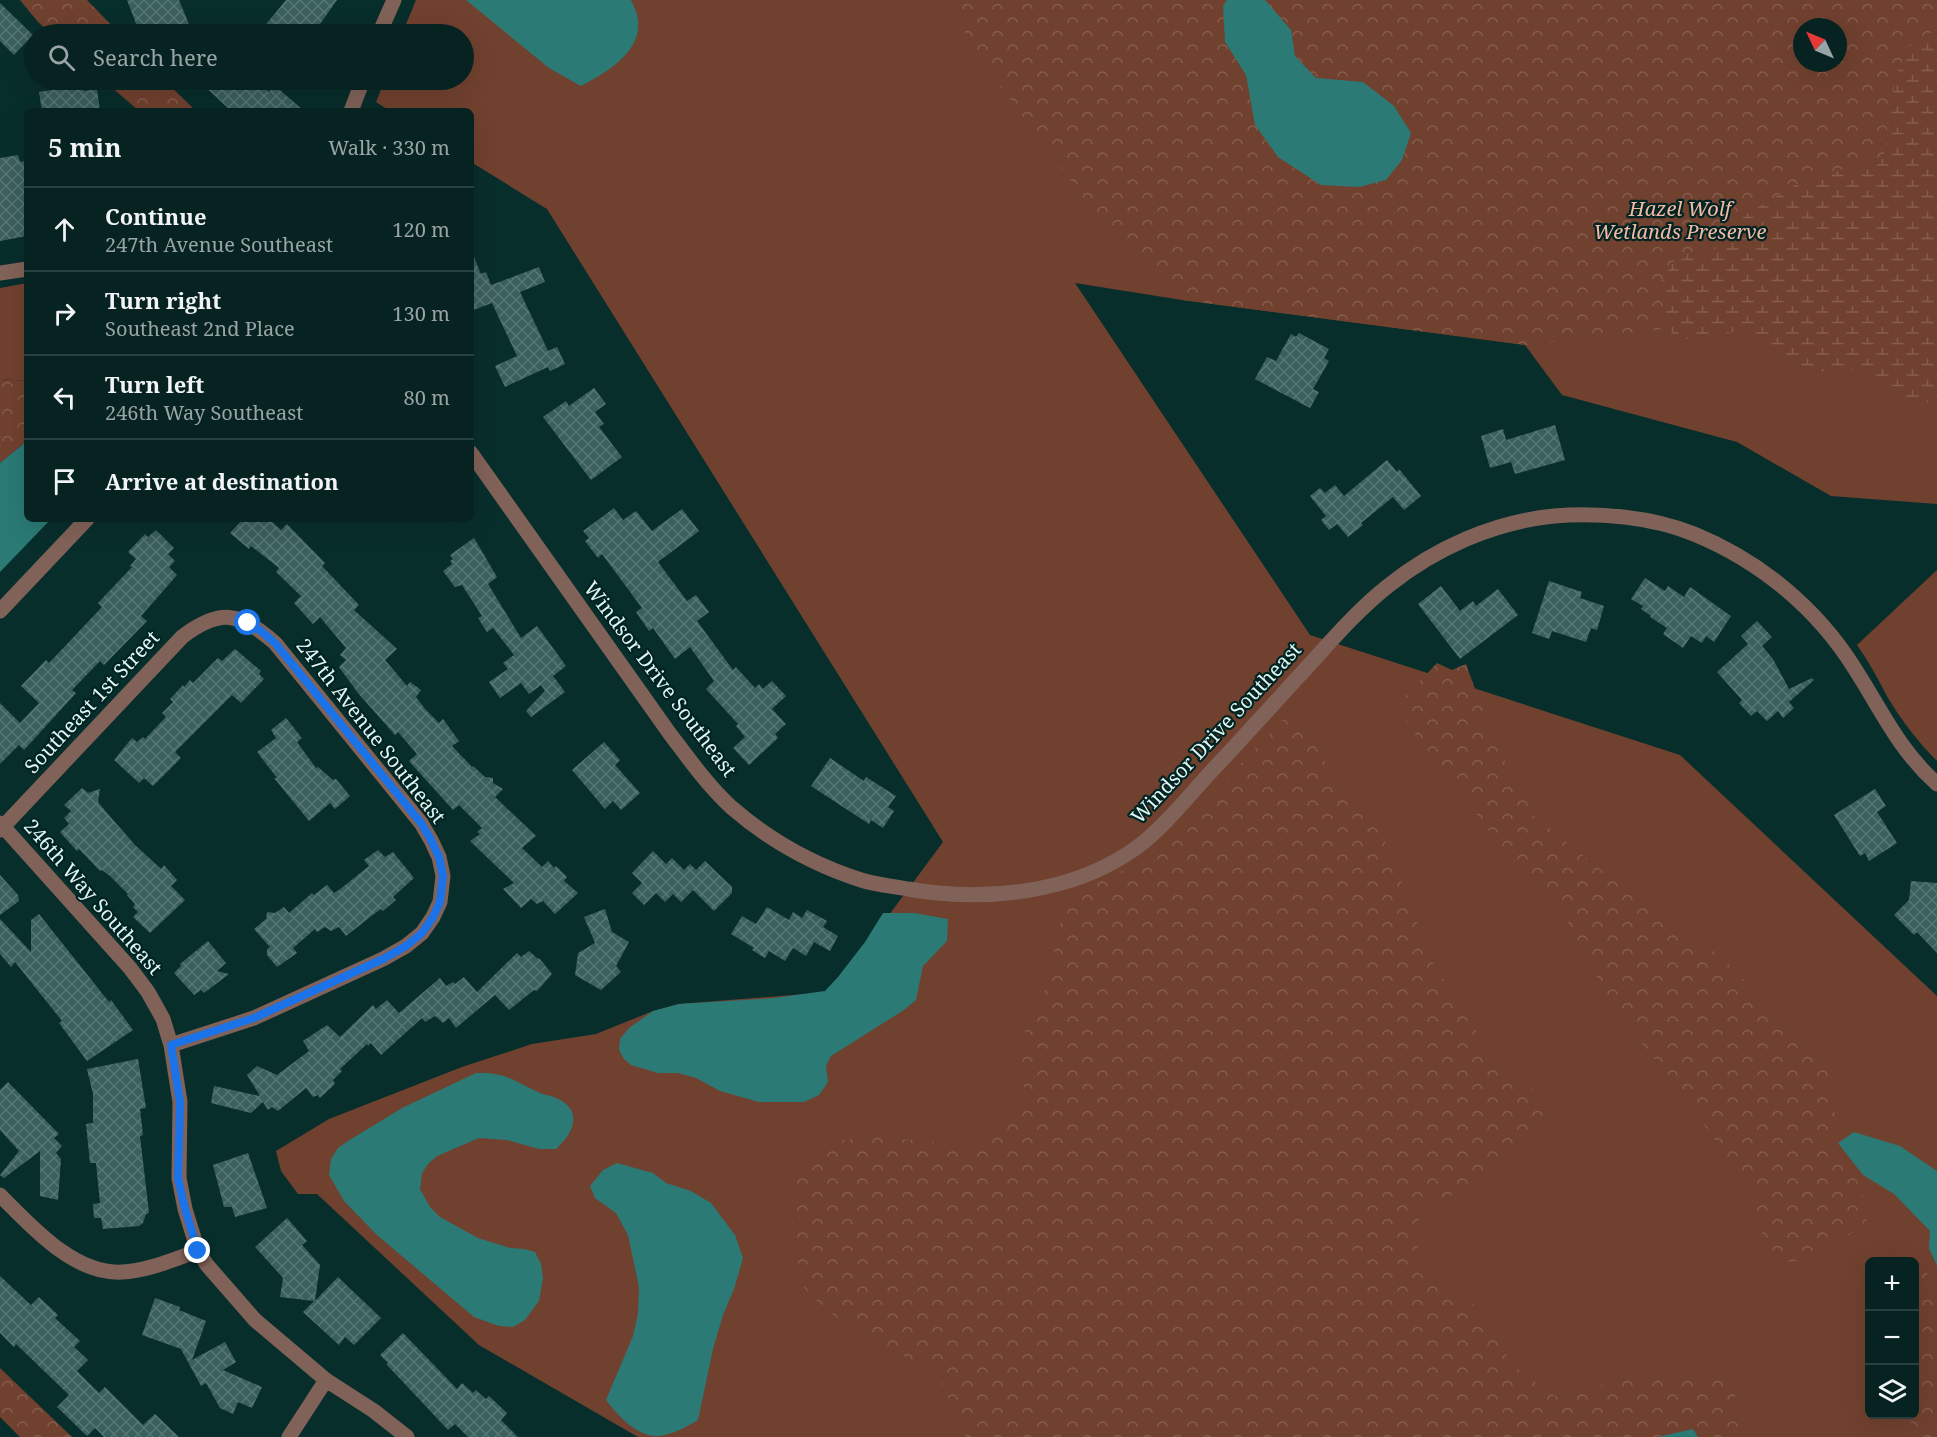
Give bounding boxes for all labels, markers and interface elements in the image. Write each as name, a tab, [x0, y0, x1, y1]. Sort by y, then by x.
north arrow	[1793, 18, 1847, 72]
search box	[24, 24, 474, 90]
icon: search	[45, 41, 78, 74]
text: Search here	[93, 42, 218, 72]
text: 5 min	[48, 129, 122, 165]
text: Walk · 330 m	[328, 134, 450, 161]
park label: Hazel Wolf Wetlands Preserve	[1594, 195, 1767, 245]
text: Continue	[105, 201, 207, 231]
icon: ahead	[48, 213, 81, 246]
text: 120 m	[392, 216, 450, 243]
text: 247th Avenue Southeast	[105, 231, 333, 258]
text: Turn right	[105, 285, 221, 315]
icon: right	[48, 297, 81, 330]
text: 130 m	[392, 300, 450, 327]
text: Southeast 2nd Place	[105, 315, 295, 342]
text: Turn left	[105, 369, 204, 399]
icon: left	[48, 381, 81, 414]
text: 80 m	[404, 384, 450, 411]
text: 246th Way Southeast	[105, 399, 303, 426]
icon: arrive	[48, 465, 81, 498]
text: Arrive at destination	[105, 466, 339, 496]
street label: Windsor Drive Southeast	[578, 575, 743, 782]
route start	[234, 609, 260, 635]
street label: Southeast 1st Street	[18, 624, 165, 779]
street label: 247th Avenue Southeast	[291, 633, 452, 829]
street label: Windsor Drive Southeast	[1124, 636, 1307, 829]
street label: 246th Way Southeast	[18, 813, 169, 980]
route end	[184, 1237, 210, 1263]
map controls	[1865, 1257, 1919, 1419]
button: +	[1865, 1257, 1919, 1311]
button: −	[1865, 1311, 1919, 1365]
button: layers	[1865, 1365, 1919, 1419]

